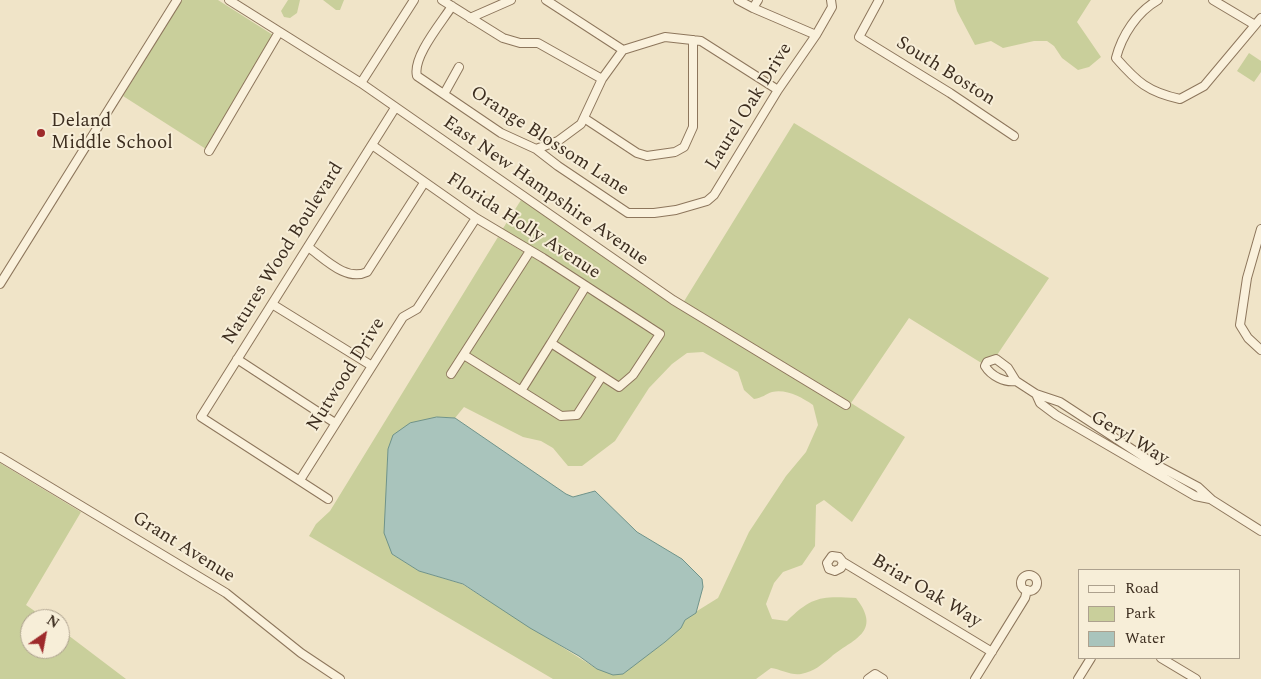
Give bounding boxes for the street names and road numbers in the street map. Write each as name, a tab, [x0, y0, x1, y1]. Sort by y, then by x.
street label: South Boston	[891, 32, 999, 112]
street label: Laurel Oak Drive	[702, 39, 798, 175]
street label: Orange Blossom Lane	[465, 82, 633, 202]
street label: East New Hampshire Avenue	[438, 112, 652, 272]
street label: Natures Wood Boulevard	[219, 159, 349, 349]
street label: Florida Holly Avenue	[442, 169, 604, 285]
street label: Nutwood Drive	[303, 314, 391, 436]
street label: Geryl Way	[1086, 407, 1172, 471]
street label: Grant Avenue	[127, 507, 239, 589]
street label: Briar Oak Way	[867, 550, 985, 634]

